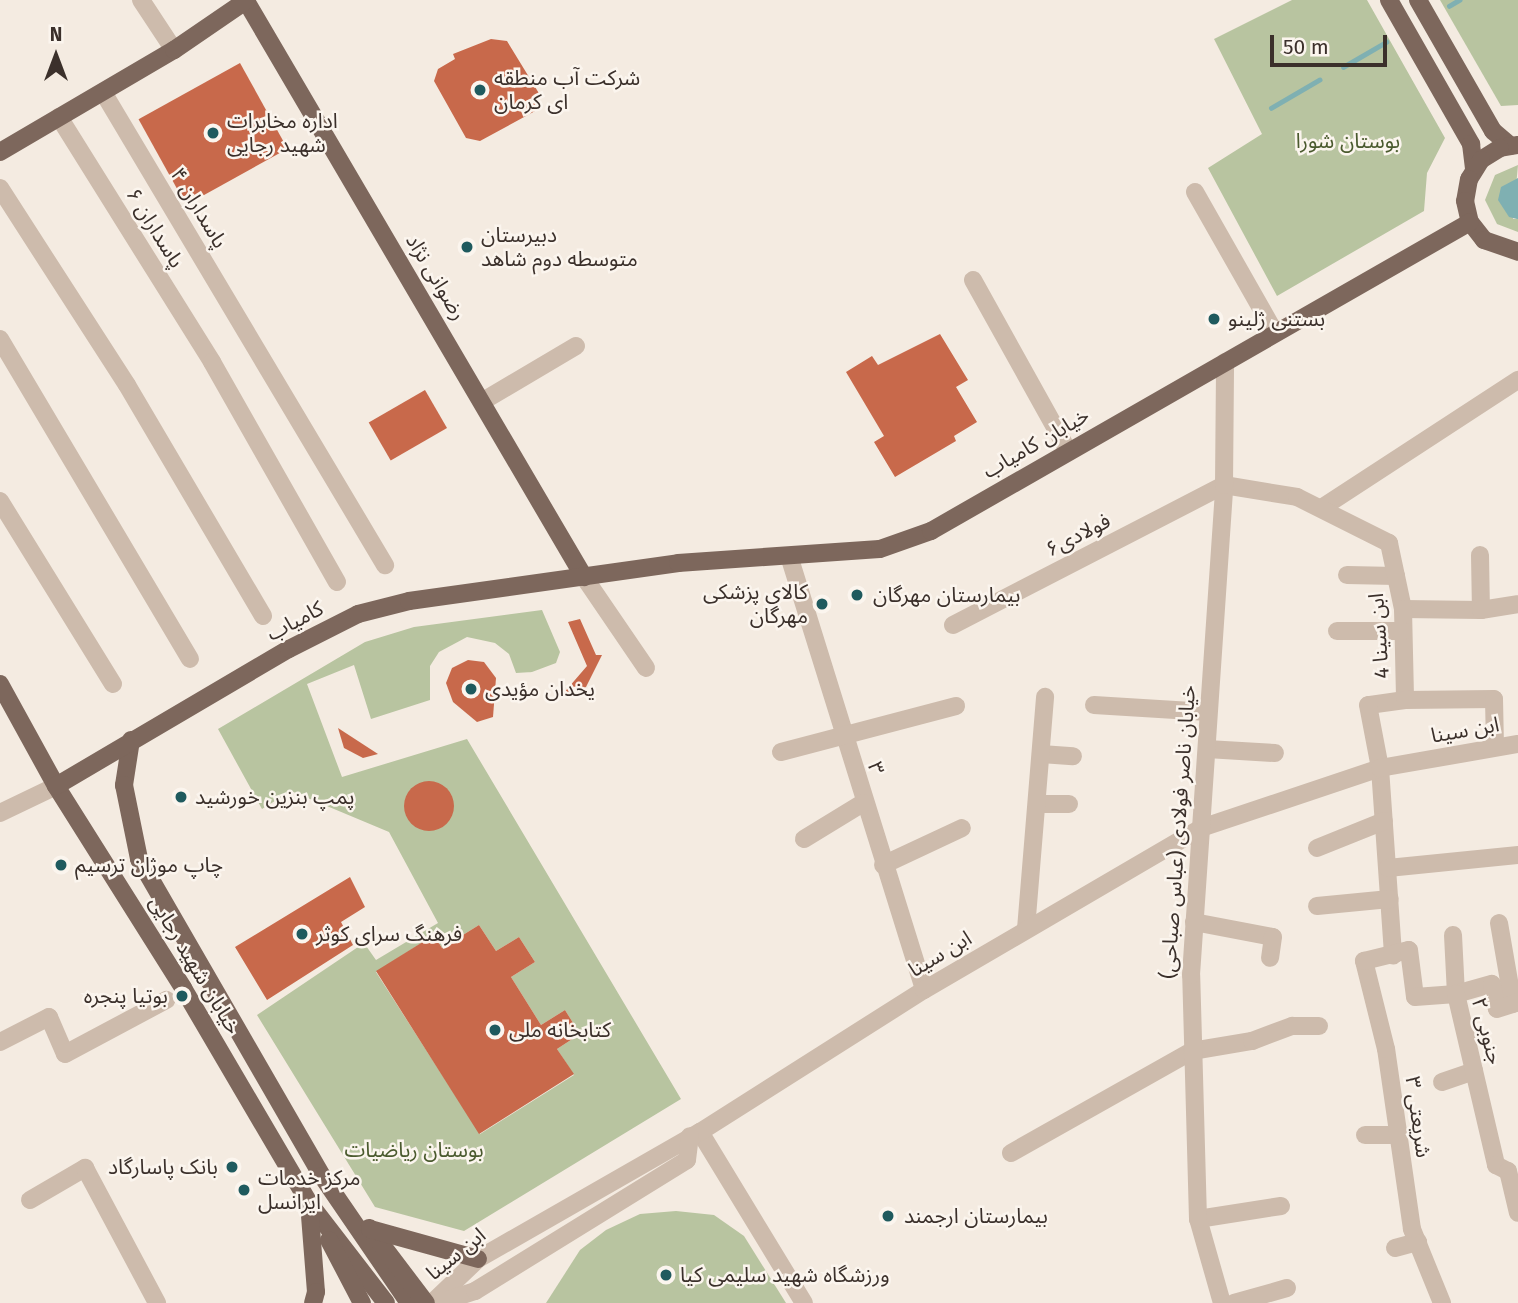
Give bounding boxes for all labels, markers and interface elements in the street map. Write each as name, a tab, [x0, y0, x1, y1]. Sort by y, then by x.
north arrow	[21, 21, 91, 91]
scale bar	[1273, 21, 1390, 65]
text: N	[50, 23, 62, 46]
text: 50 m	[1283, 34, 1329, 60]
place label: شرکت آب منطقه ای کرمان	[494, 65, 640, 115]
marker: شرکت آب منطقه ای کرمان	[472, 82, 488, 98]
place label: اداره مخابرات شهید رجایی	[227, 108, 338, 158]
marker: اداره مخابرات شهید رجایی	[205, 125, 221, 141]
park label: بوستان شورا	[1296, 128, 1400, 154]
street label: پاسداران ۴	[165, 163, 233, 253]
street label: پاسداران ۶	[121, 184, 189, 272]
place label: دبیرستان متوسطه دوم شاهد	[481, 222, 638, 272]
street label: رضوانی نژاد	[400, 229, 472, 325]
marker: دبیرستان متوسطه دوم شاهد	[459, 239, 475, 255]
place label: بستنی ژلینو	[1228, 306, 1325, 332]
marker: بستنی ژلینو	[1206, 311, 1222, 327]
street label: خیابان کامیاب	[978, 402, 1094, 484]
street label: فولادی۶	[1041, 508, 1115, 562]
place label: کالای پزشکی مهرگان	[703, 579, 808, 629]
place label: بیمارستان مهرگان	[873, 582, 1020, 608]
marker: بیمارستان مهرگان	[847, 585, 867, 605]
street label: ابن سینا 4	[1363, 592, 1395, 680]
street label: کامیاب	[262, 596, 328, 646]
marker: کالای پزشکی مهرگان	[814, 596, 830, 612]
place label: یخدان مؤیدی	[485, 676, 595, 702]
marker: یخدان مؤیدی	[463, 681, 479, 697]
street label: خیابان ناصر فولادی (عباس صباحی)	[1155, 684, 1201, 980]
street label: ابن سینا	[1429, 712, 1501, 748]
street label: ۳	[862, 758, 890, 778]
place label: پمپ بنزین خورشید	[195, 784, 354, 810]
marker: پمپ بنزین خورشید	[173, 789, 189, 805]
place label: چاپ موژان ترسیم	[75, 852, 223, 878]
marker: چاپ موژان ترسیم	[53, 857, 69, 873]
street label: خیابان شهید رجایی	[144, 891, 246, 1039]
place label: فرهنگ سرای کوثر	[316, 921, 462, 947]
street label: ابن سینا	[904, 925, 976, 983]
marker: فرهنگ سرای کوثر	[294, 926, 310, 942]
place label: بوتیا پنجره	[84, 983, 168, 1009]
marker: بوتیا پنجره	[174, 988, 190, 1004]
street label: ۲ جنوبی	[1466, 995, 1508, 1067]
place label: کتابخانه ملی	[509, 1017, 611, 1043]
marker: کتابخانه ملی	[487, 1022, 503, 1038]
street label: شریعتی ۳	[1400, 1075, 1436, 1159]
park label: بوستان ریاضیات	[344, 1137, 484, 1163]
place label: بانک پاسارگاد	[108, 1154, 218, 1180]
marker: بانک پاسارگاد	[224, 1159, 240, 1175]
place label: مرکز خدمات ایرانسل	[258, 1165, 361, 1215]
marker: مرکز خدمات ایرانسل	[236, 1182, 252, 1198]
place label: بیمارستان ارجمند	[904, 1203, 1048, 1229]
marker: بیمارستان ارجمند	[878, 1206, 898, 1226]
street label: ابن سینا	[421, 1222, 491, 1286]
place label: ورزشگاه شهید سلیمی کیا	[680, 1262, 890, 1288]
marker: ورزشگاه شهید سلیمی کیا	[658, 1267, 674, 1283]

